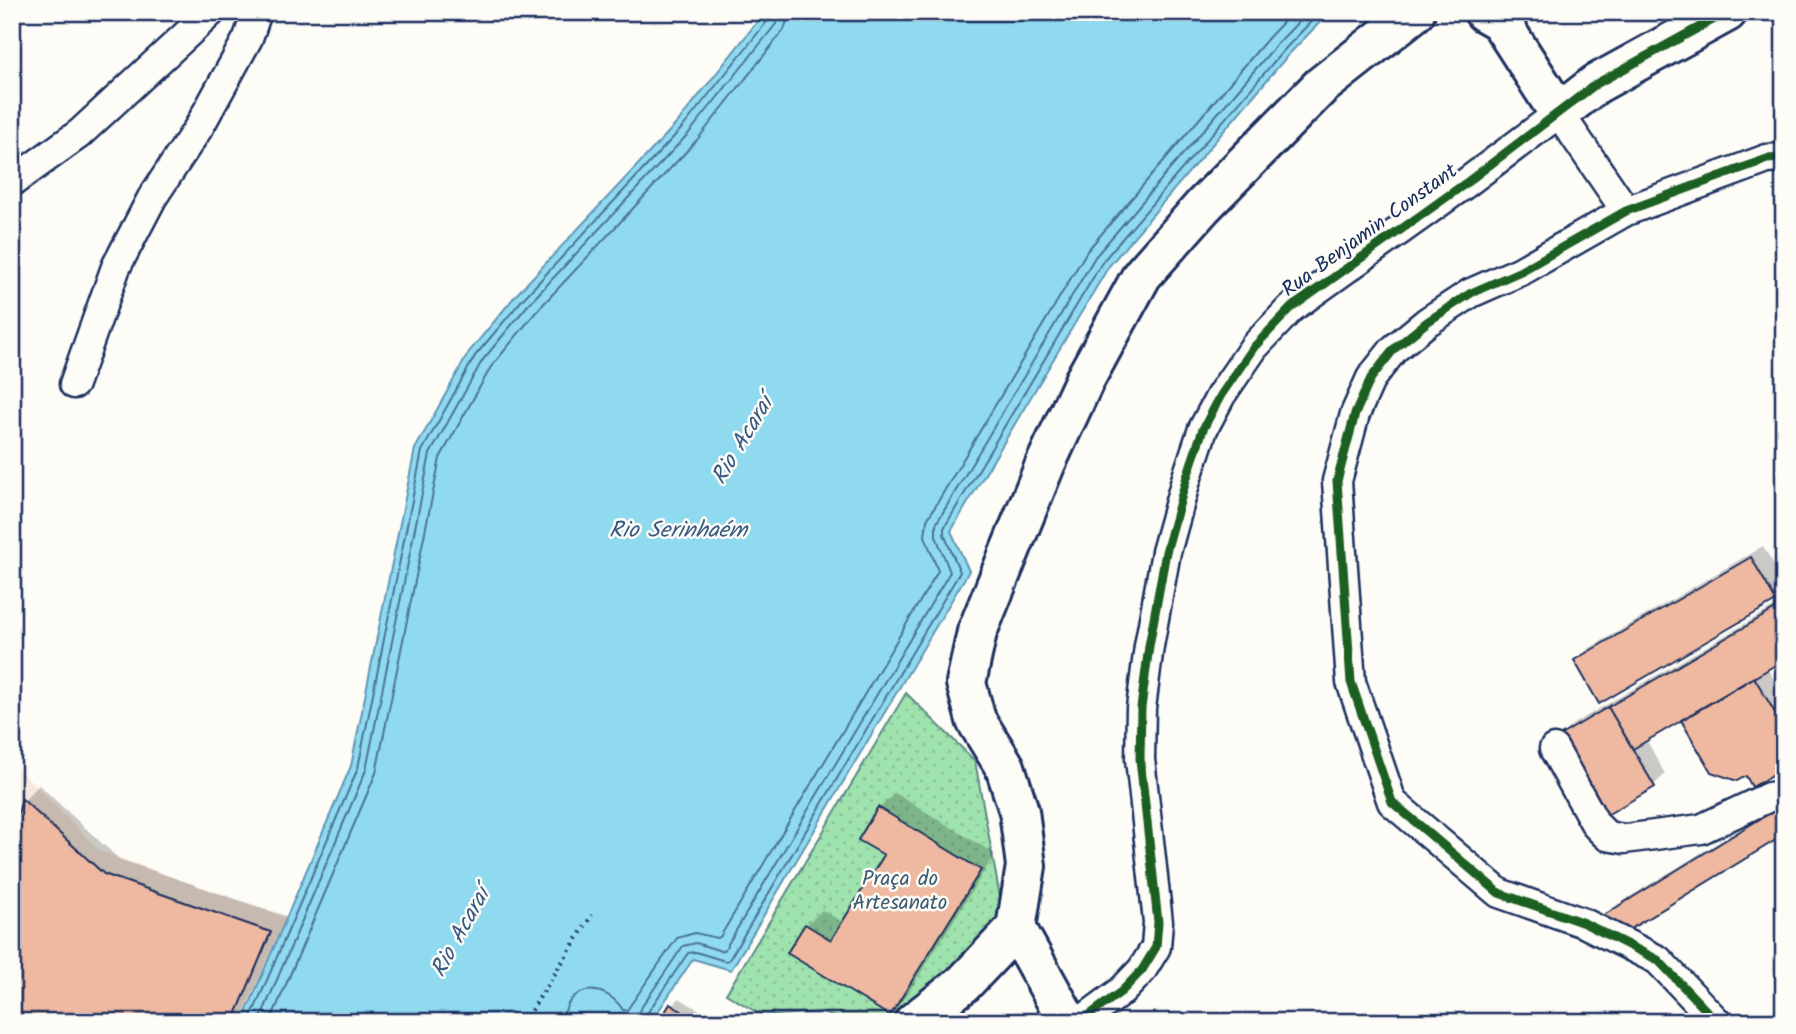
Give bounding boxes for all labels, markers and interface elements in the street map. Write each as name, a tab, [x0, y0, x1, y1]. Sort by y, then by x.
street label: Rua Benjamin Constant	[1275, 155, 1466, 306]
water label: Rio Acaraí	[702, 384, 787, 492]
water label: Rio Serinhaém	[609, 513, 749, 549]
park label: Praça do Artesanato	[853, 863, 947, 920]
water label: Rio Acaraí	[422, 875, 504, 984]

